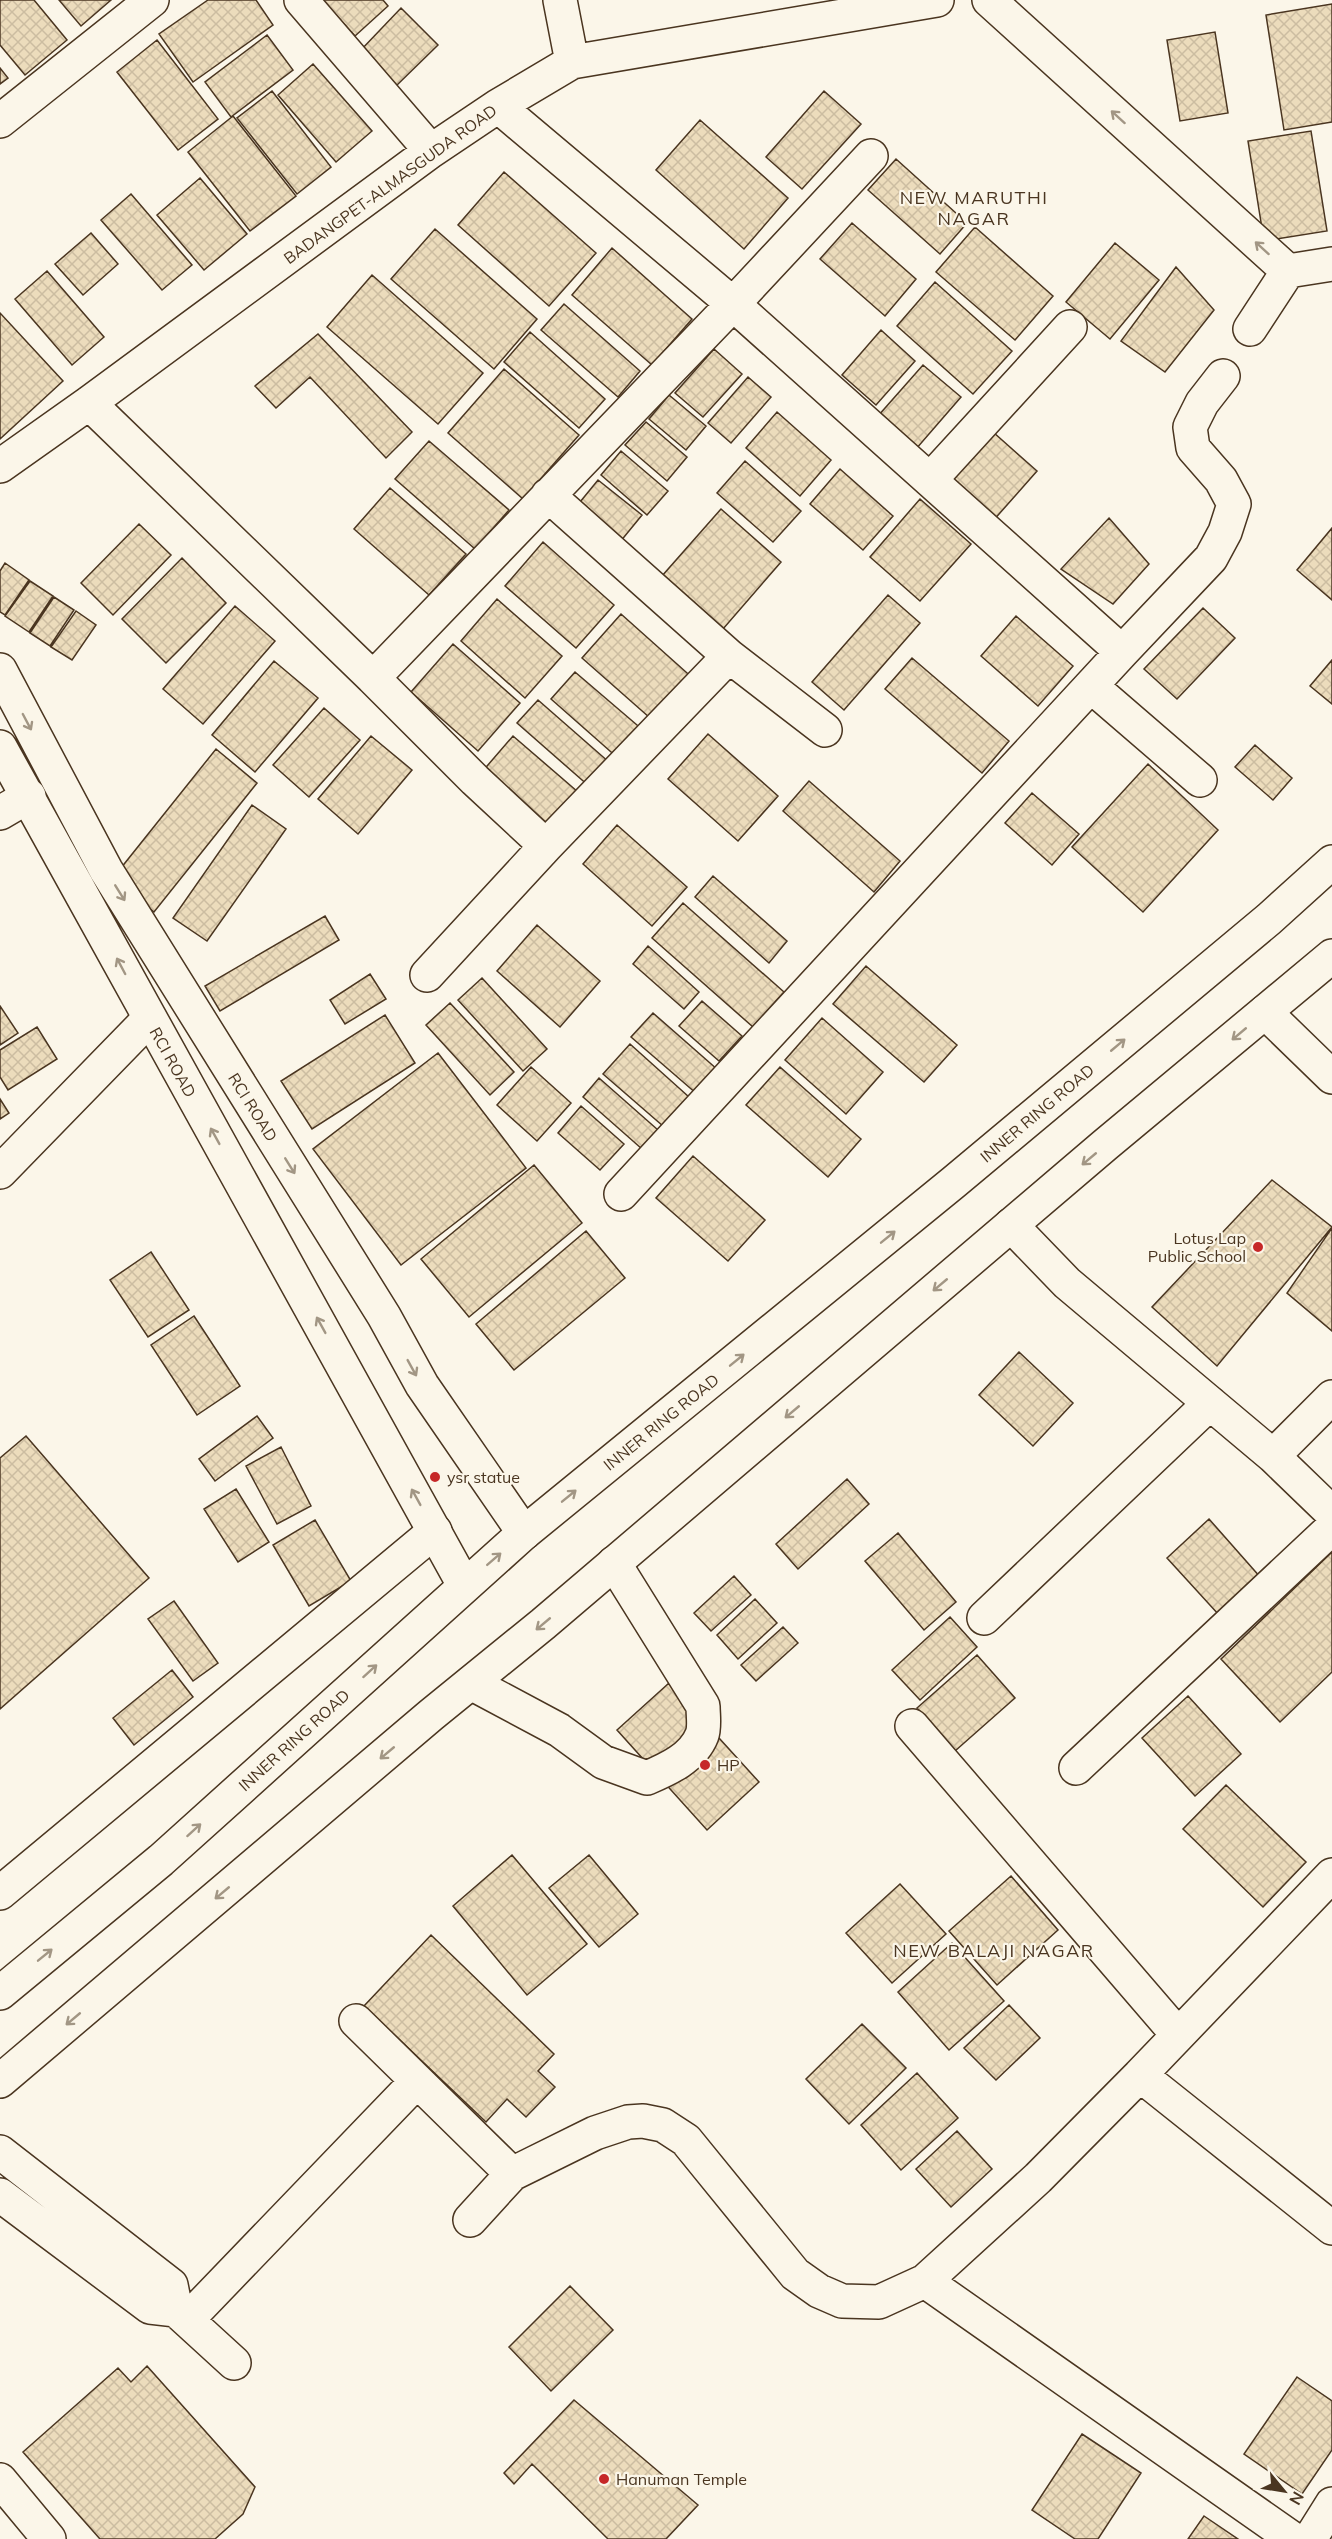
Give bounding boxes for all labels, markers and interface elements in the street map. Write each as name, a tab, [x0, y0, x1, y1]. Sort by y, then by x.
street label: BADANGPET-ALMASGUDA ROAD	[280, 100, 500, 268]
one-way arrow	[1110, 110, 1125, 124]
district label: NEW MARUTHI NAGAR	[900, 186, 1048, 230]
one-way arrow	[1255, 241, 1270, 255]
one-way arrow	[21, 713, 33, 730]
one-way arrow	[115, 884, 127, 901]
one-way arrow	[115, 957, 126, 975]
street label: RCI ROAD	[146, 1023, 200, 1101]
one-way arrow	[1231, 1027, 1247, 1040]
one-way arrow	[1110, 1038, 1125, 1052]
street label: INNER RING ROAD	[976, 1060, 1098, 1166]
street label: RCI ROAD	[224, 1069, 282, 1145]
one-way arrow	[209, 1128, 221, 1145]
one-way arrow	[1082, 1152, 1097, 1166]
one-way arrow	[284, 1157, 297, 1174]
place label: Lotus Lap Public School	[1148, 1228, 1246, 1266]
one-way arrow	[880, 1230, 896, 1243]
marker: Lotus Lap Public School	[1251, 1240, 1265, 1254]
one-way arrow	[933, 1278, 948, 1292]
one-way arrow	[315, 1316, 326, 1334]
one-way arrow	[729, 1353, 744, 1367]
one-way arrow	[407, 1359, 419, 1376]
street label: INNER RING ROAD	[599, 1369, 723, 1475]
one-way arrow	[784, 1405, 800, 1418]
place label: ysr statue	[447, 1467, 520, 1487]
marker: ysr statue	[428, 1470, 442, 1484]
one-way arrow	[410, 1489, 422, 1506]
one-way arrow	[561, 1490, 577, 1503]
one-way arrow	[486, 1552, 501, 1566]
one-way arrow	[536, 1617, 551, 1631]
one-way arrow	[362, 1664, 377, 1678]
street label: INNER RING ROAD	[234, 1685, 354, 1795]
one-way arrow	[379, 1747, 395, 1760]
place label: HP	[717, 1755, 740, 1775]
marker: HP	[698, 1758, 712, 1772]
one-way arrow	[187, 1823, 202, 1837]
one-way arrow	[215, 1886, 230, 1900]
district label: NEW BALAJI NAGAR	[893, 1939, 1095, 1962]
one-way arrow	[37, 1949, 53, 1962]
one-way arrow	[66, 2012, 81, 2026]
north arrow	[1254, 2461, 1314, 2521]
place label: Hanuman Temple	[616, 2469, 747, 2489]
marker: Hanuman Temple	[597, 2472, 611, 2486]
text: N	[1285, 2488, 1309, 2509]

